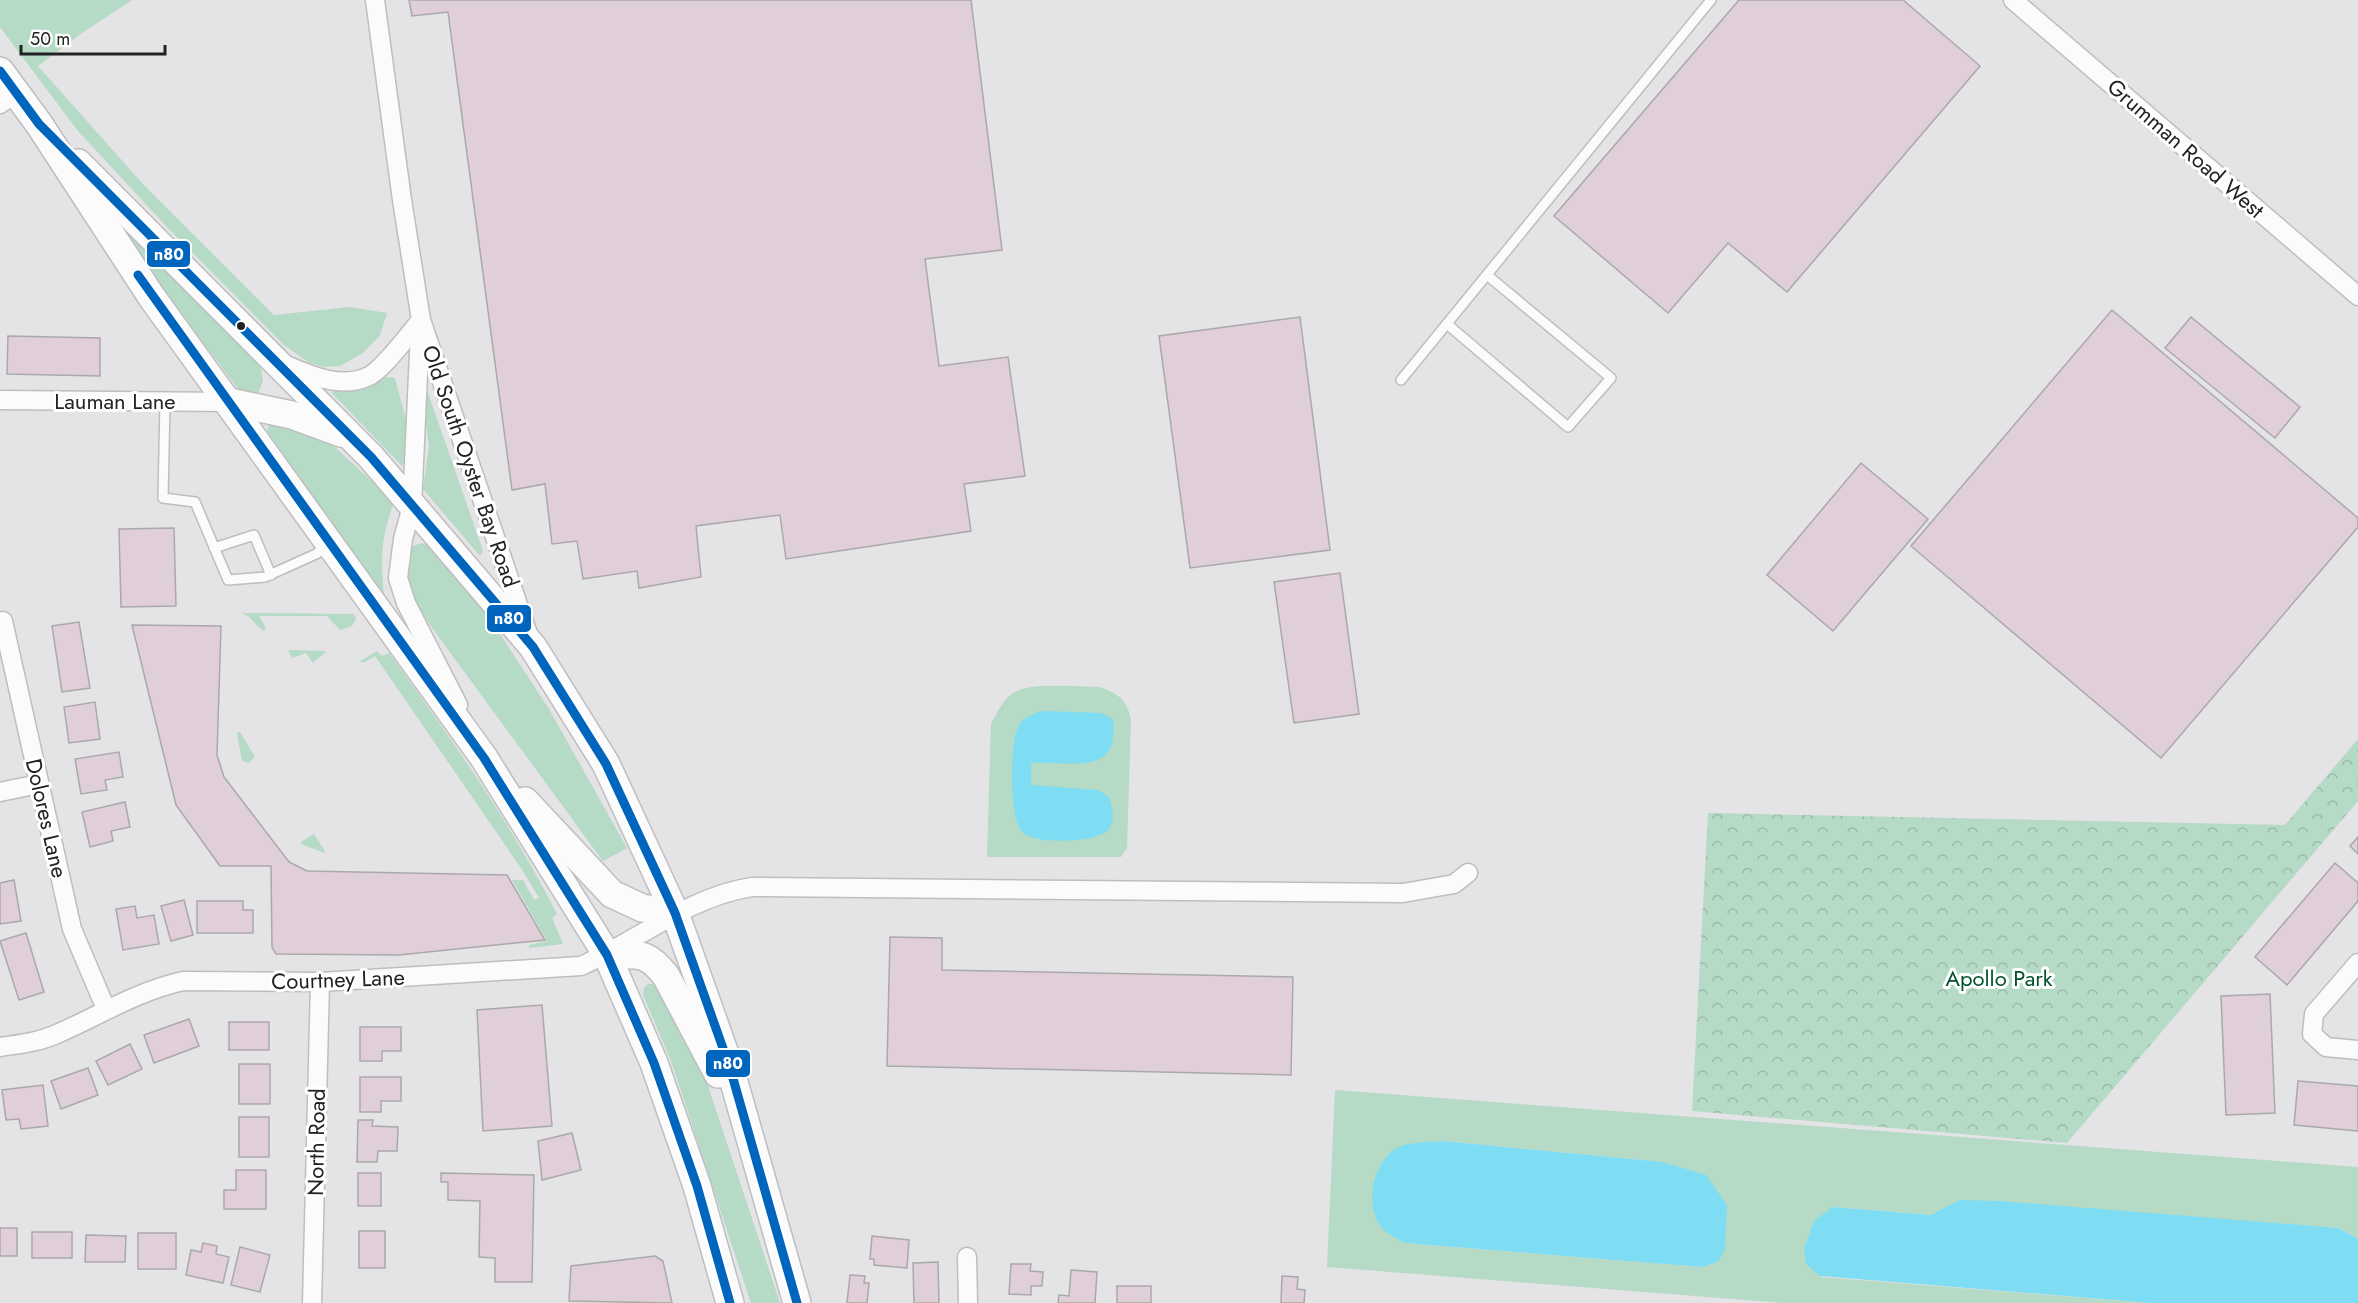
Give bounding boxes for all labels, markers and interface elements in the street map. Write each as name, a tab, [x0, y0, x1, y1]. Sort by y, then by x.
scale bar	[21, 18, 165, 56]
text: 50 m	[30, 26, 70, 52]
street label: Grumman Road West	[2101, 71, 2272, 226]
line badge: n80	[146, 240, 191, 268]
text: n80	[154, 243, 184, 266]
unlabelled marker	[235, 320, 247, 332]
street label: Old South Oyster Bay Road	[415, 341, 527, 591]
street label: Lauman Lane	[54, 385, 176, 417]
line badge: n80	[486, 604, 532, 633]
text: n80	[494, 607, 524, 630]
street label: Dolores Lane	[18, 755, 76, 881]
street label: Courtney Lane	[271, 961, 405, 997]
park label: Apollo Park	[1945, 962, 2053, 994]
line badge: n80	[705, 1049, 751, 1078]
text: n80	[713, 1052, 743, 1075]
street label: North Road	[299, 1088, 333, 1196]

